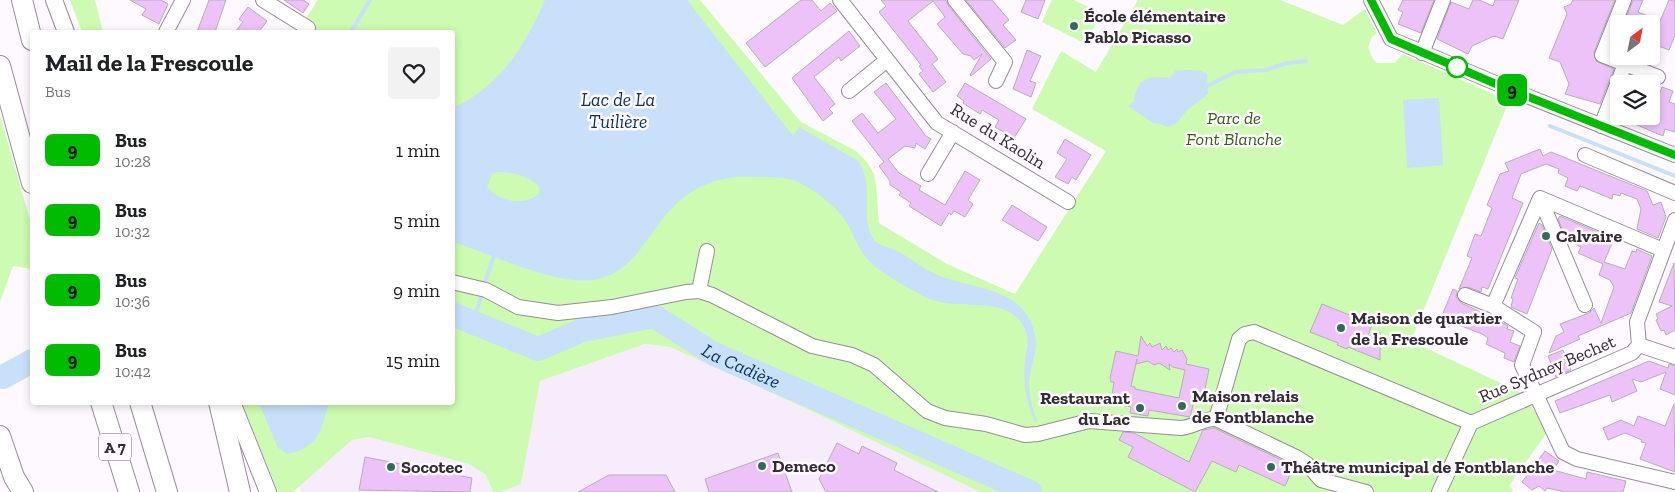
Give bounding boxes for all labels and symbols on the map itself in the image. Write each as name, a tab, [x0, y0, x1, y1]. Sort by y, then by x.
place label: École élémentaire Pablo Picasso	[1084, 5, 1226, 48]
north arrow	[1610, 15, 1660, 65]
marker: École élémentaire Pablo Picasso	[1068, 20, 1080, 32]
unlabelled marker	[1446, 56, 1468, 78]
line badge: 9	[1496, 74, 1528, 106]
water label: Lac de La Tuilière	[581, 88, 655, 133]
street label: Rue du Kaolin	[947, 98, 1050, 174]
park label: Parc de Font Blanche	[1186, 107, 1282, 150]
place label: Calvaire	[1556, 225, 1622, 247]
marker: Calvaire	[1540, 230, 1552, 242]
place label: Maison de quartier de la Frescoule	[1351, 307, 1502, 350]
marker: Maison de quartier de la Frescoule	[1335, 322, 1347, 334]
street label: Rue Sydney Bechet	[1475, 330, 1619, 408]
water label: La Cadière	[698, 338, 784, 393]
place label: Maison relais de Fontblanche	[1192, 385, 1314, 428]
place label: Restaurant du Lac	[1040, 387, 1131, 430]
marker: Maison relais de Fontblanche	[1176, 400, 1188, 412]
marker: Restaurant du Lac	[1134, 402, 1146, 414]
road number: A 7	[99, 434, 131, 461]
place label: Demeco	[772, 455, 836, 477]
place label: Socotec	[401, 456, 463, 478]
place label: Théâtre municipal de Fontblanche	[1281, 456, 1554, 478]
marker: Demeco	[756, 460, 768, 472]
marker: Socotec	[385, 461, 397, 473]
marker: Théâtre municipal de Fontblanche	[1265, 461, 1277, 473]

